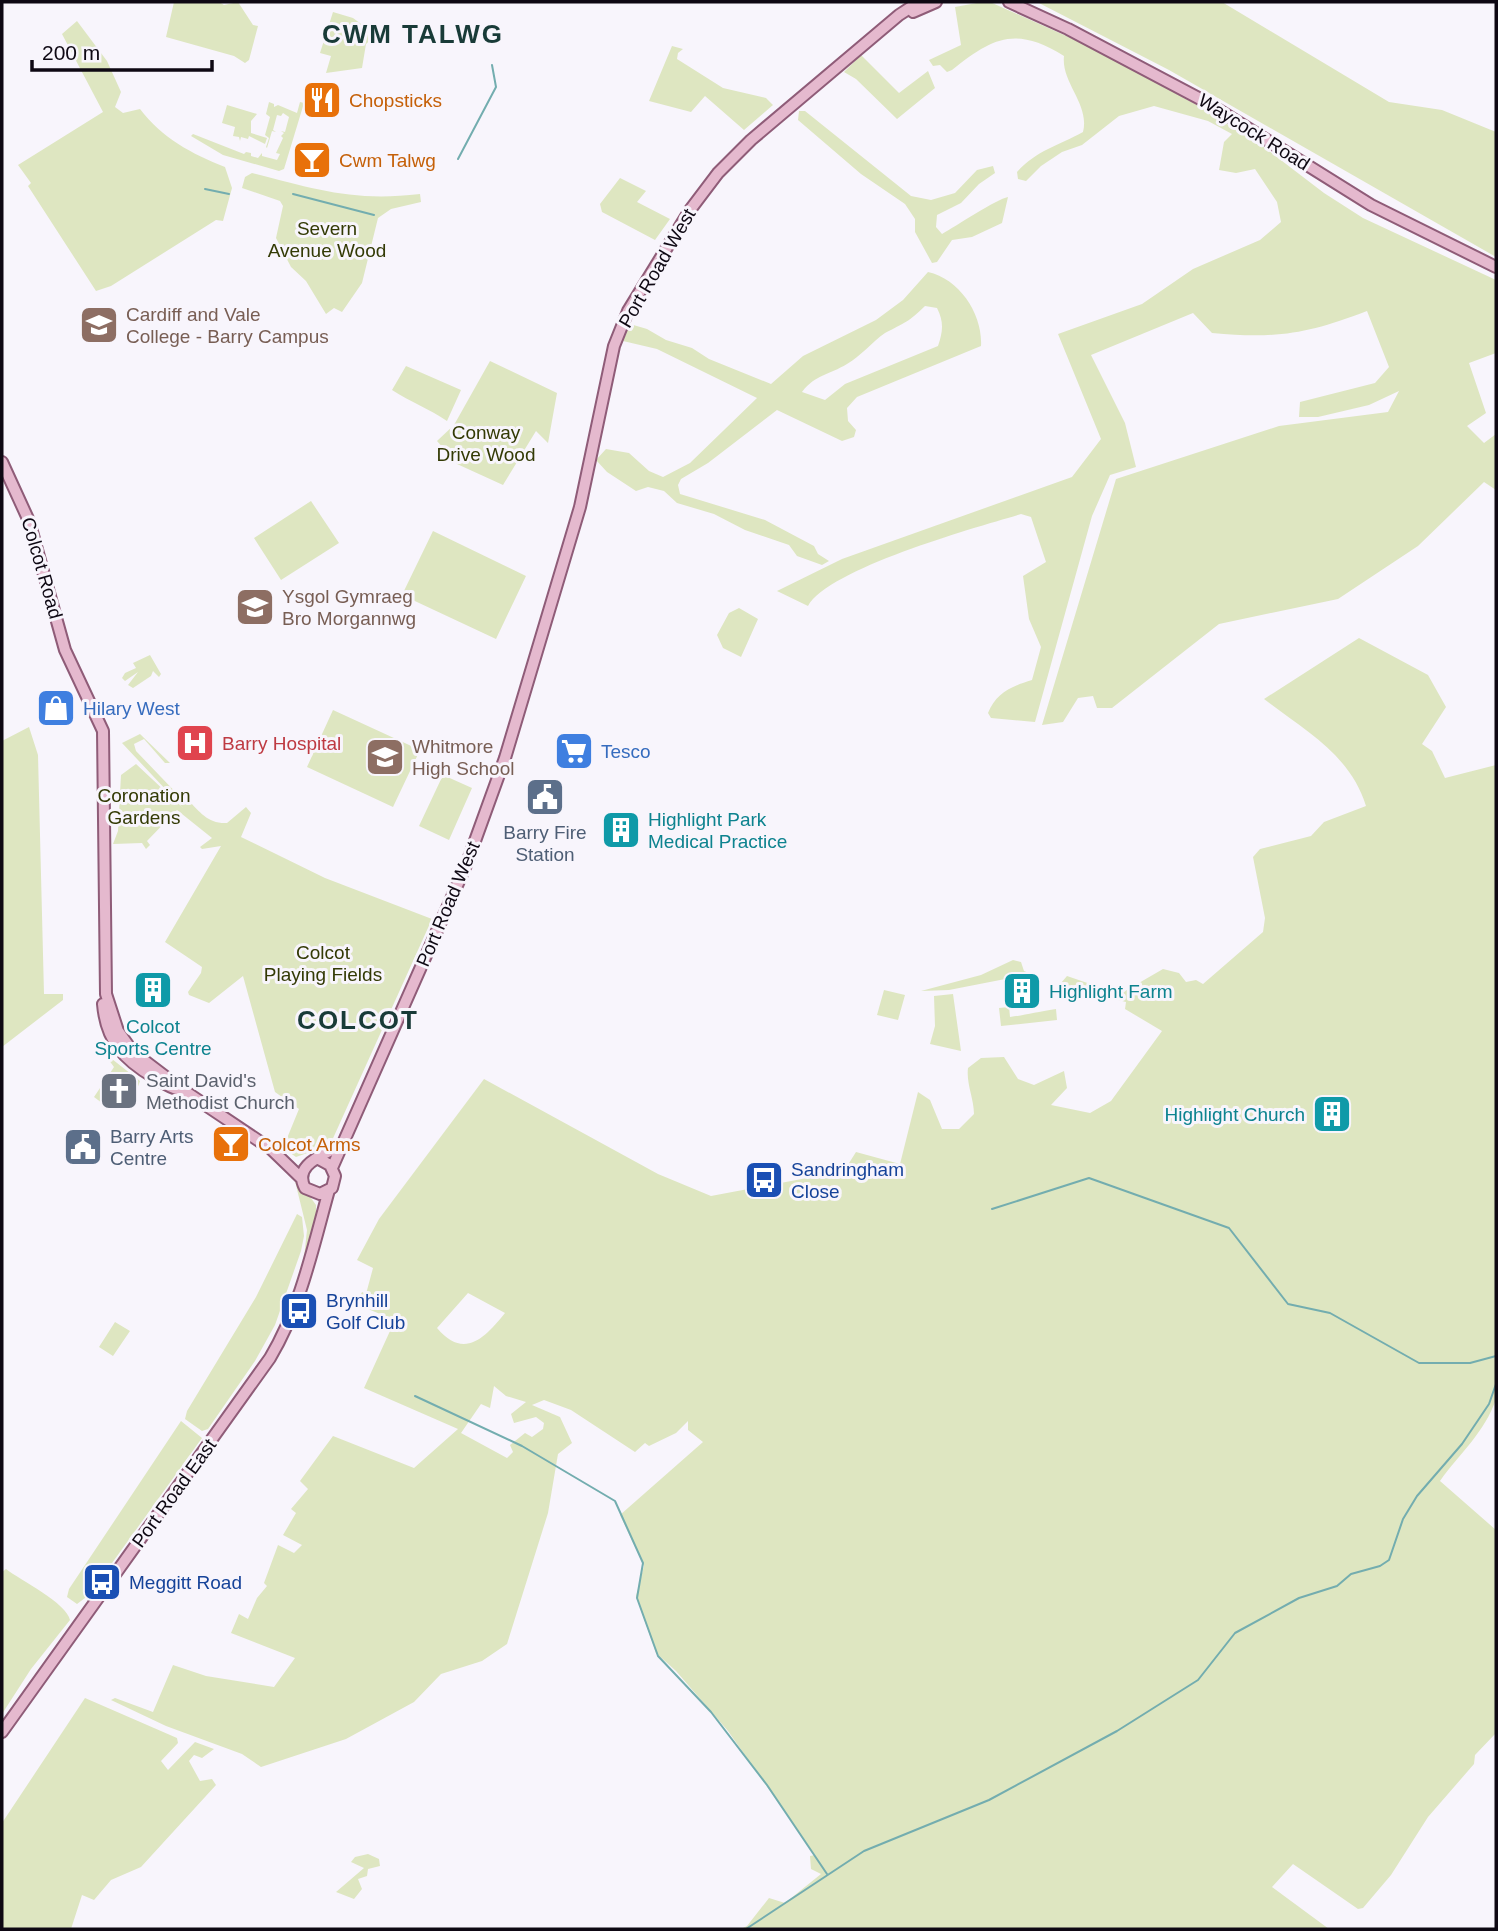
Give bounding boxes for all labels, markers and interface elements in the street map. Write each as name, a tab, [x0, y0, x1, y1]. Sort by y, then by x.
district label: CWM TALWG	[322, 19, 504, 49]
scale bar	[32, 28, 212, 72]
text: 200 m	[42, 41, 100, 64]
restaurant icon: Chopsticks	[301, 79, 343, 121]
street label: Waycock Road	[1195, 89, 1313, 175]
place label: Chopsticks	[349, 90, 442, 111]
bar icon: Cwm Talwg	[291, 139, 333, 181]
place label: Cwm Talwg	[339, 150, 436, 171]
street label: Port Road West	[614, 204, 700, 331]
park label: Severn Avenue Wood	[268, 218, 386, 261]
school or university icon: Cardiff and Vale College - Barry Campus	[78, 304, 120, 346]
place label: Cardiff and Vale College - Barry Campus	[126, 304, 329, 347]
park label: Conway Drive Wood	[437, 422, 535, 465]
street label: Colcot Road	[17, 515, 67, 621]
school or university icon: Ysgol Gymraeg Bro Morgannwg	[234, 586, 276, 628]
place label: Ysgol Gymraeg Bro Morgannwg	[282, 586, 416, 629]
shop icon: Hilary West	[35, 687, 77, 729]
place label: Hilary West	[83, 698, 180, 719]
hospital icon: Barry Hospital	[174, 722, 216, 764]
supermarket icon: Tesco	[553, 730, 595, 772]
place label: Barry Hospital	[222, 733, 341, 754]
school or university icon: Whitmore High School	[364, 736, 406, 778]
place label: Whitmore High School	[412, 736, 514, 779]
place label: Tesco	[601, 741, 651, 762]
public building icon: Barry Fire Station	[524, 776, 566, 818]
park label: Coronation Gardens	[98, 785, 190, 828]
building icon: Highlight Park Medical Practice	[600, 809, 642, 851]
place label: Highlight Park Medical Practice	[648, 809, 787, 852]
place label: Barry Fire Station	[503, 822, 587, 865]
street label: Port Road West	[412, 838, 484, 970]
park label: Colcot Playing Fields	[264, 942, 382, 985]
building icon: Colcot Sports Centre	[132, 969, 174, 1011]
building icon: Highlight Farm	[1001, 970, 1043, 1012]
place label: Highlight Farm	[1049, 981, 1173, 1002]
district label: COLCOT	[297, 1005, 419, 1035]
place label: Colcot Sports Centre	[94, 1016, 212, 1059]
church icon: Saint David's Methodist Church	[98, 1070, 140, 1112]
place label: Saint David's Methodist Church	[146, 1070, 295, 1113]
building icon: Highlight Church	[1311, 1093, 1353, 1135]
place label: Highlight Church	[1165, 1104, 1305, 1125]
bar icon: Colcot Arms	[210, 1123, 252, 1165]
public building icon: Barry Arts Centre	[62, 1126, 104, 1168]
place label: Barry Arts Centre	[110, 1126, 193, 1169]
place label: Colcot Arms	[258, 1134, 360, 1155]
bus stop icon: Sandringham Close	[743, 1159, 785, 1201]
place label: Sandringham Close	[791, 1159, 904, 1202]
bus stop icon: Brynhill Golf Club	[278, 1290, 320, 1332]
place label: Brynhill Golf Club	[326, 1290, 405, 1333]
street label: Port Road East	[128, 1434, 221, 1551]
bus stop icon: Meggitt Road	[81, 1561, 123, 1603]
place label: Meggitt Road	[129, 1572, 242, 1593]

